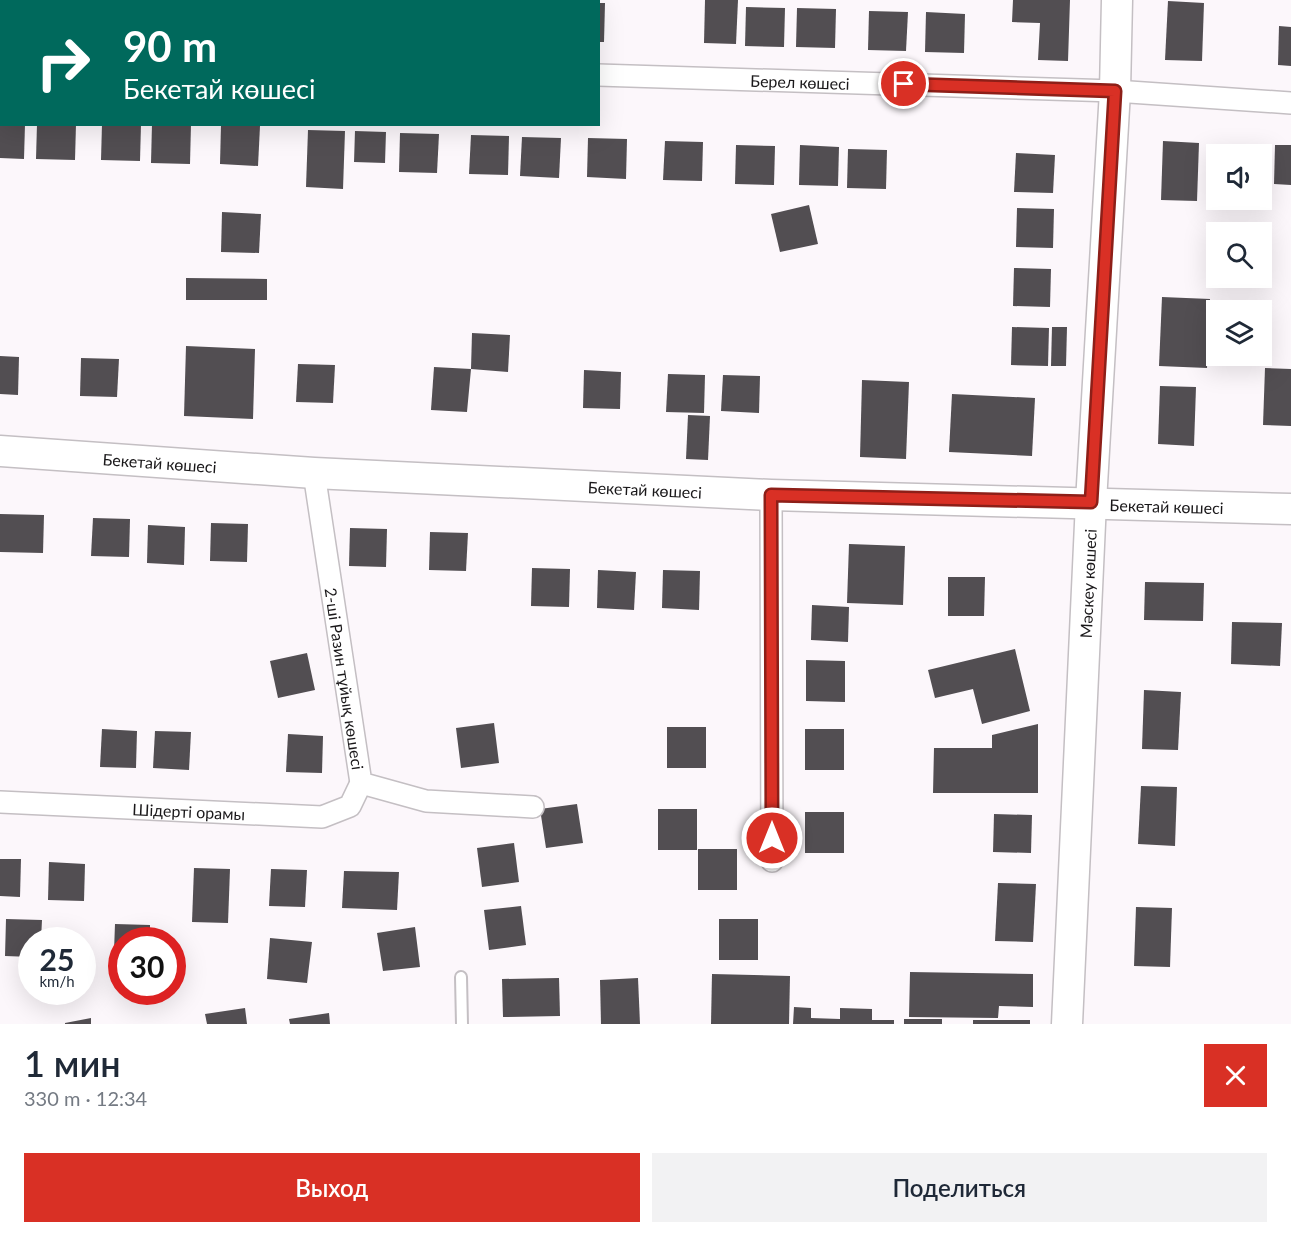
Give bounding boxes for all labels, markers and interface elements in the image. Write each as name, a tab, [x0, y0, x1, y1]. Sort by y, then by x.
text: 90 m	[123, 21, 217, 71]
icon: right	[24, 24, 102, 102]
pin	[878, 58, 929, 109]
icon: arrive	[887, 67, 920, 100]
street label: Берел көшесі	[750, 70, 850, 92]
text: Бекетай көшесі	[123, 72, 315, 105]
map controls	[1206, 144, 1272, 366]
button: sound	[1206, 144, 1272, 210]
button: search	[1206, 222, 1272, 288]
button: layers	[1206, 300, 1272, 366]
street label: Бекетай көшесі	[102, 449, 217, 476]
street label: Бекетай көшесі	[587, 477, 702, 501]
street label: Бекетай көшесі	[1109, 495, 1224, 517]
street label: Мәскеу көшесі	[1075, 528, 1099, 639]
street label: 2-ші Разин тұйық көшесі	[322, 586, 368, 771]
street label: Шідерті орамы	[132, 799, 246, 823]
position arrow	[740, 806, 804, 870]
speed limit sign: 30	[108, 927, 186, 1005]
text: 25	[40, 941, 74, 977]
text: km/h	[39, 972, 75, 990]
text: 1 мин	[24, 1041, 121, 1085]
button: close	[1204, 1044, 1267, 1107]
text: 330 m · 12:34	[24, 1086, 147, 1110]
button: Выход	[24, 1153, 640, 1222]
button: Поделиться	[652, 1153, 1267, 1222]

